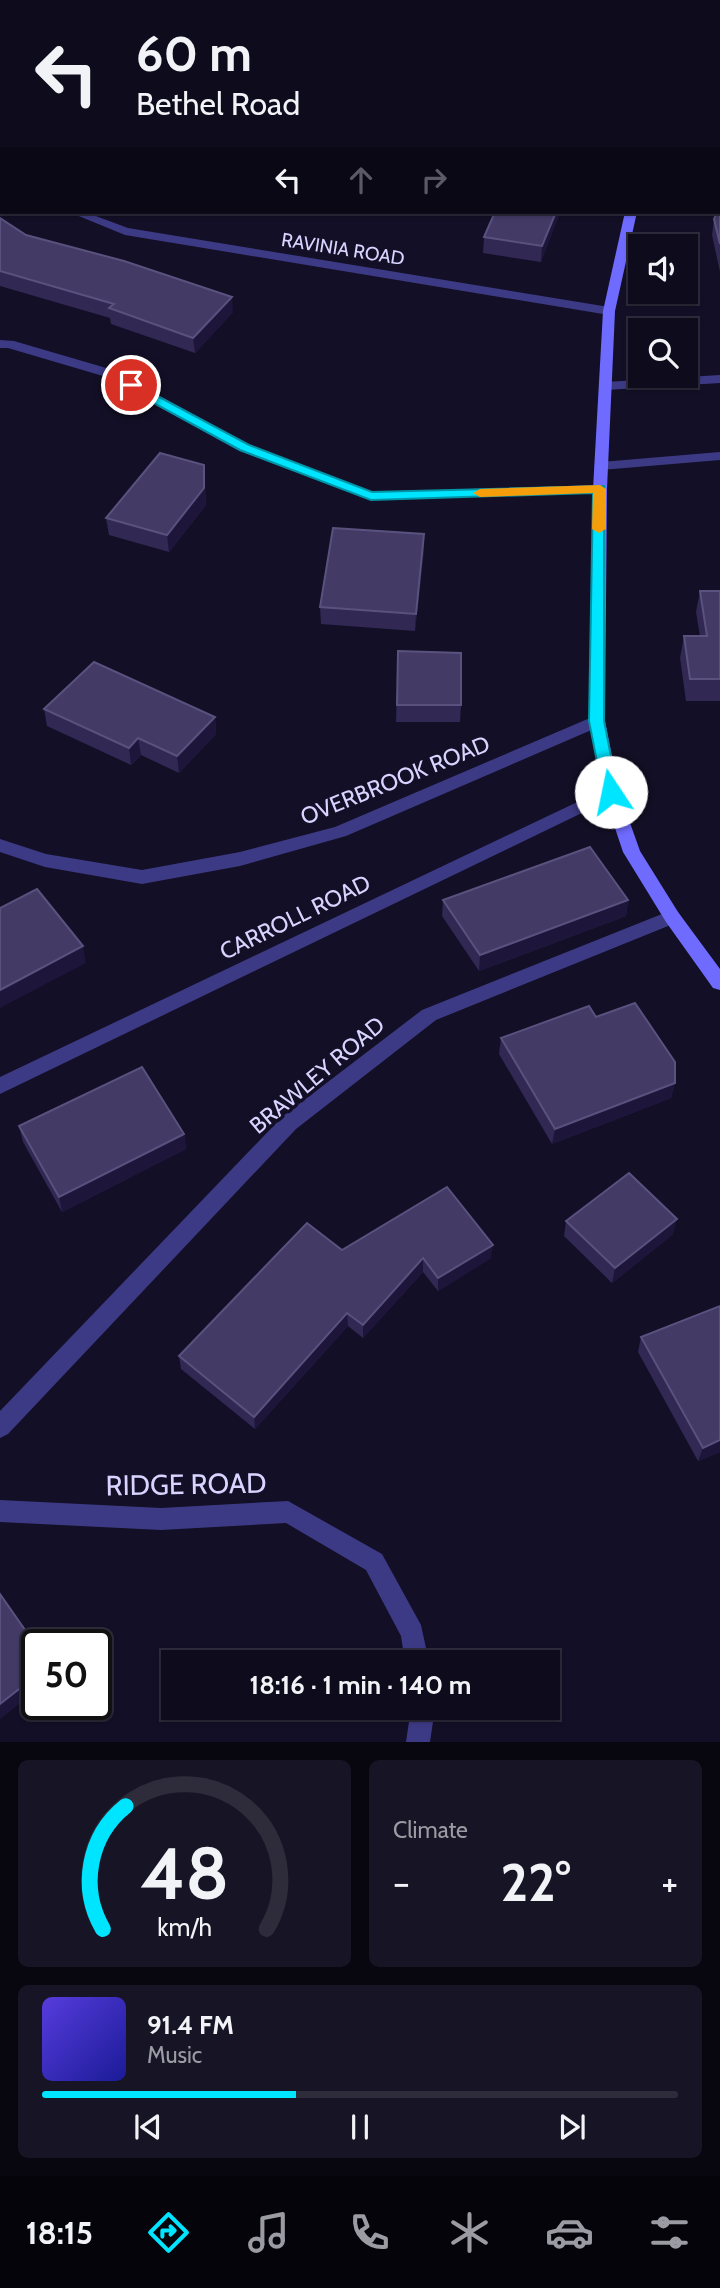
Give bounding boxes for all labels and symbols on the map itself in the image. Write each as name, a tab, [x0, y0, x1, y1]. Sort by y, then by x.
street label: RAVINIA ROAD	[280, 228, 406, 270]
pin	[101, 355, 161, 415]
street label: OVERBROOK ROAD	[296, 729, 494, 831]
position arrow	[574, 755, 648, 829]
street label: CARROLL ROAD	[215, 868, 375, 966]
street label: BRAWLEY ROAD	[244, 1010, 390, 1140]
street label: RIDGE ROAD	[105, 1466, 267, 1502]
speed limit sign: 50	[21, 1629, 112, 1720]

